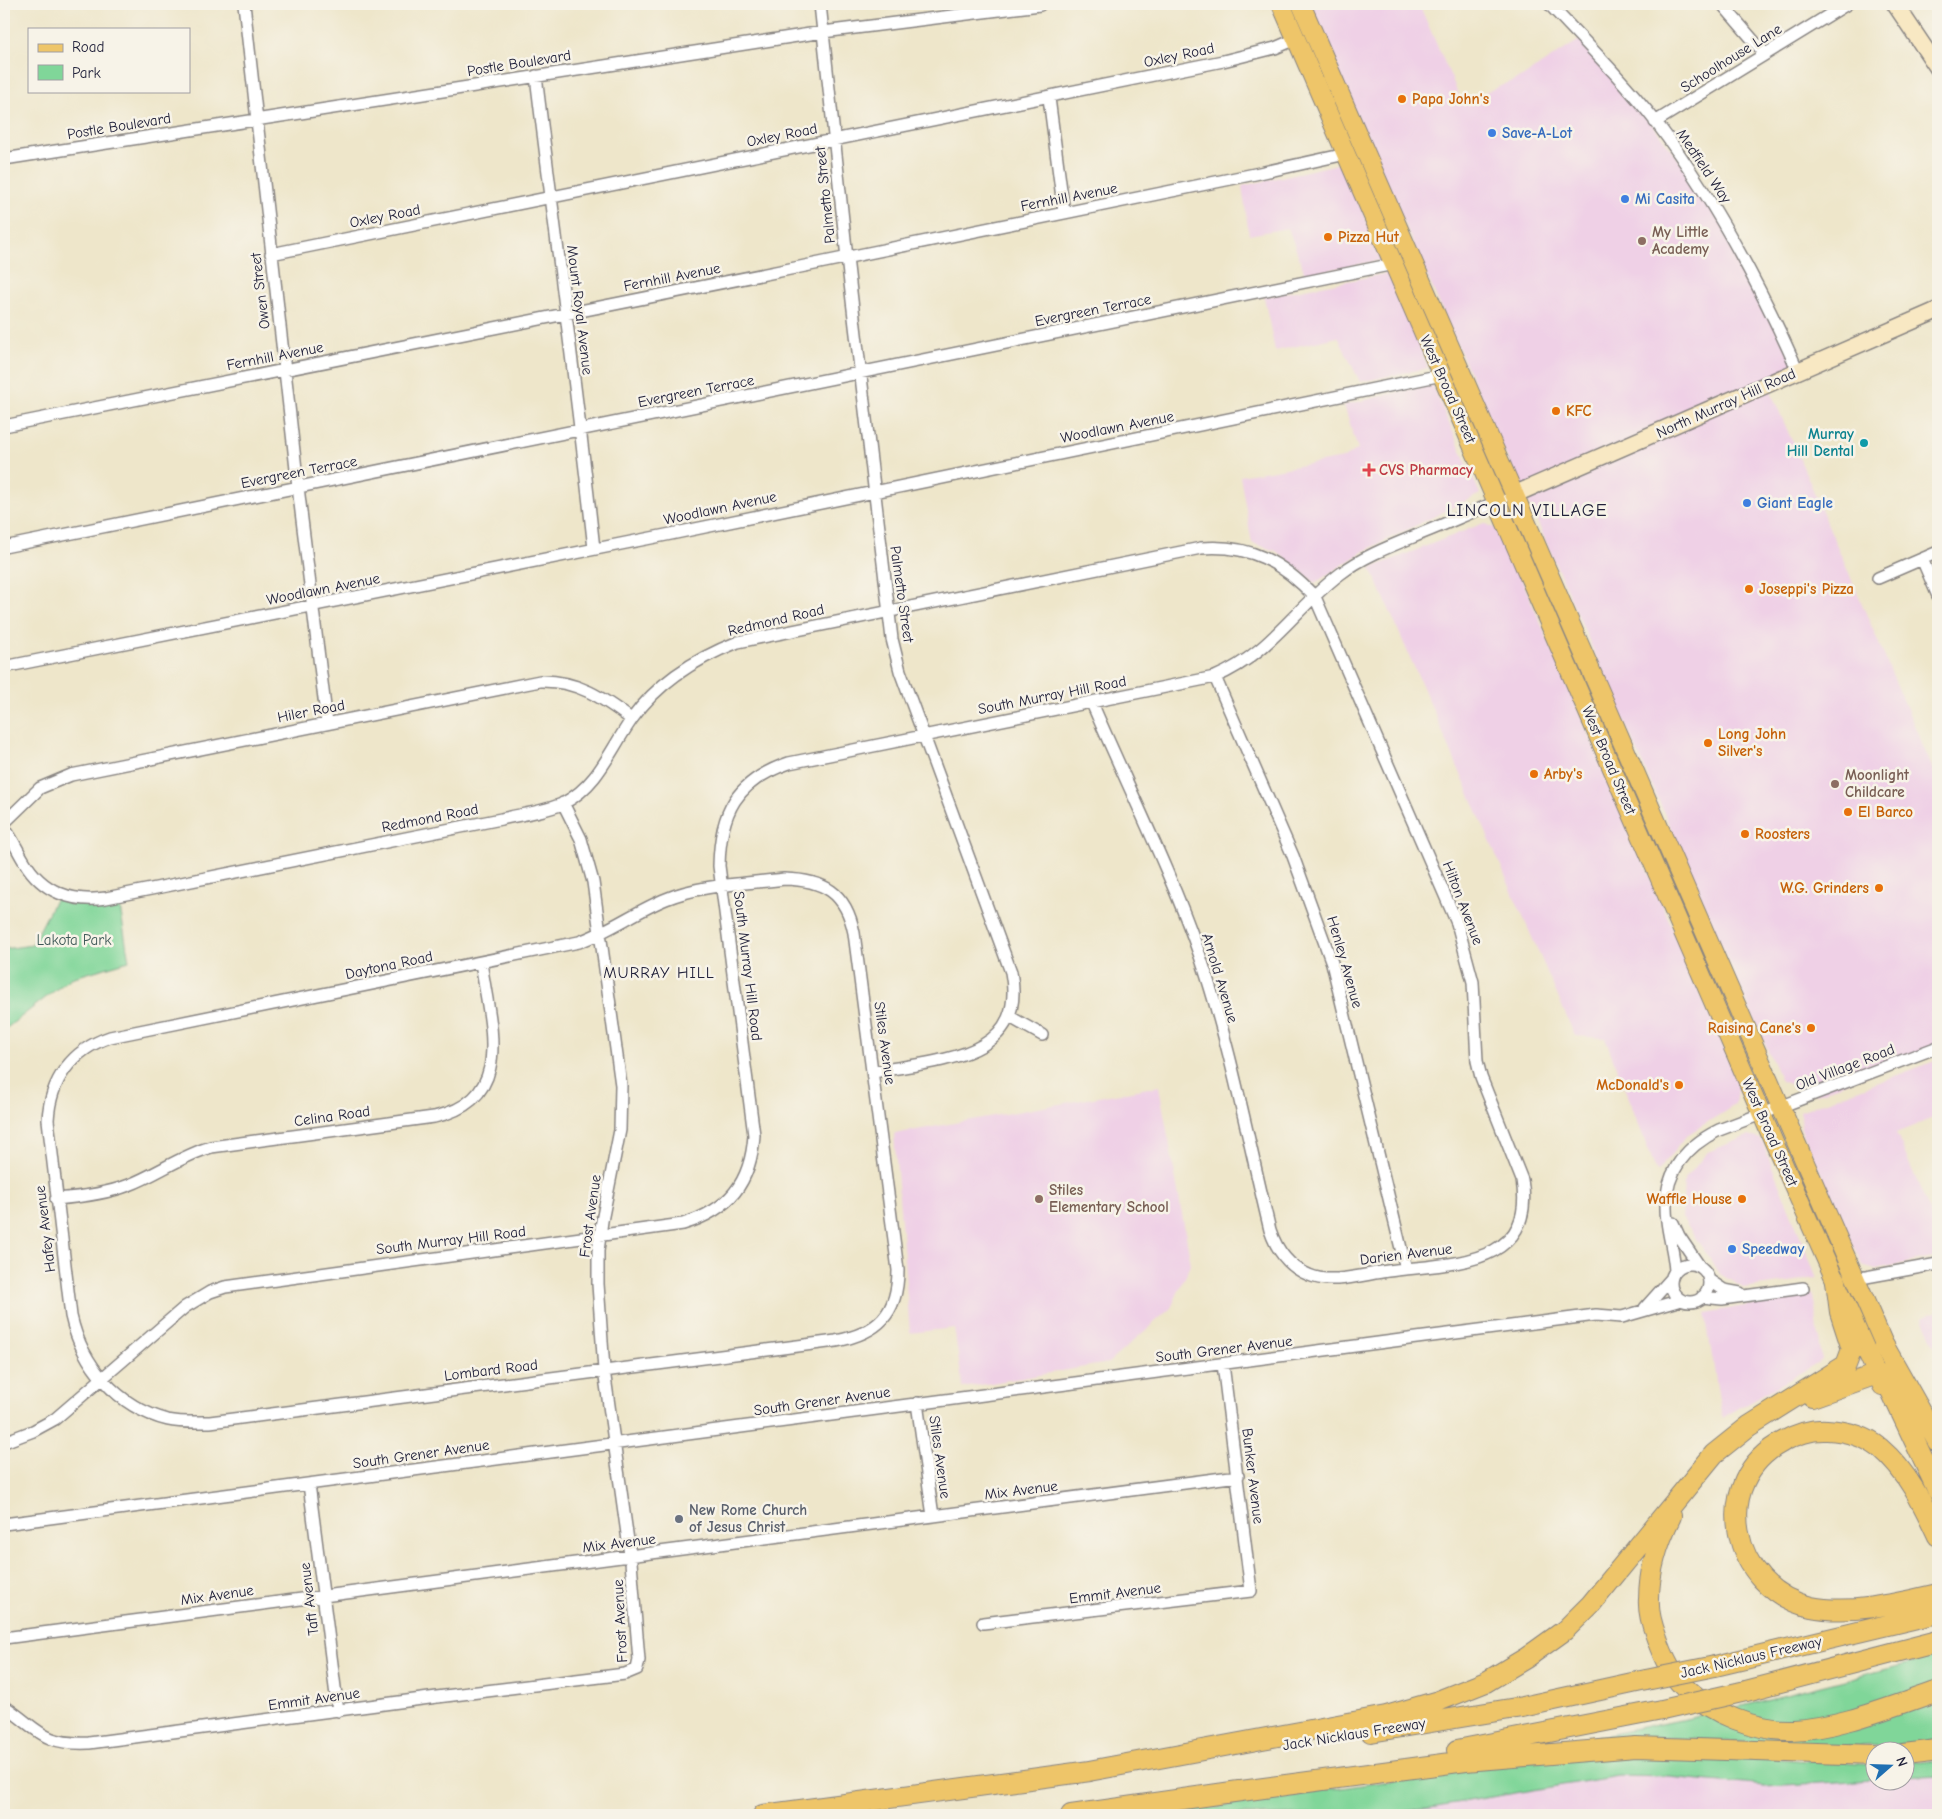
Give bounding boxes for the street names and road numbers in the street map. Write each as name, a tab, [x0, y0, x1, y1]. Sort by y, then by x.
street label: Schoolhouse Lane	[1677, 19, 1785, 96]
street label: Oxley Road	[1142, 39, 1216, 71]
street label: Postle Boulevard	[466, 46, 572, 80]
street label: Postle Boulevard	[66, 109, 172, 143]
street label: Oxley Road	[745, 119, 819, 151]
street label: Medfield Way	[1673, 125, 1736, 207]
street label: Palmetto Street	[811, 145, 839, 244]
street label: Fernhill Avenue	[1019, 179, 1119, 215]
street label: Oxley Road	[348, 200, 422, 232]
street label: Mount Royal Avenue	[563, 244, 597, 376]
street label: Owen Street	[246, 251, 274, 330]
street label: Fernhill Avenue	[622, 259, 722, 295]
street label: Evergreen Terrace	[1033, 290, 1153, 330]
street label: West Broad Street	[1416, 332, 1480, 446]
street label: Fernhill Avenue	[225, 338, 325, 374]
street label: North Murray Hill Road	[1654, 364, 1798, 442]
street label: Evergreen Terrace	[636, 371, 756, 411]
street label: Woodlawn Avenue	[1059, 407, 1176, 447]
street label: Evergreen Terrace	[239, 452, 359, 492]
street label: Woodlawn Avenue	[662, 487, 779, 529]
street label: Palmetto Street	[886, 545, 918, 644]
street label: Woodlawn Avenue	[265, 569, 382, 609]
street label: Redmond Road	[726, 600, 826, 640]
street label: South Murray Hill Road	[976, 672, 1128, 718]
street label: Hiler Road	[276, 696, 346, 726]
street label: West Broad Street	[1578, 703, 1640, 818]
street label: Redmond Road	[380, 800, 480, 836]
street label: Hilton Avenue	[1439, 859, 1487, 948]
street label: South Murray Hill Road	[730, 890, 766, 1042]
street label: Henley Avenue	[1323, 914, 1367, 1011]
street label: Arnold Avenue	[1198, 931, 1242, 1025]
street label: Daytona Road	[344, 947, 434, 983]
street label: Stiles Avenue	[870, 1000, 900, 1086]
street label: Old Village Road	[1793, 1040, 1897, 1094]
street label: West Broad Street	[1738, 1075, 1802, 1189]
street label: Celina Road	[293, 1102, 371, 1130]
street label: Frost Avenue	[575, 1173, 605, 1259]
street label: Hafey Avenue	[31, 1184, 59, 1273]
street label: South Murray Hill Road	[375, 1222, 527, 1258]
street label: Darien Avenue	[1359, 1239, 1454, 1269]
street label: South Grener Avenue	[1155, 1332, 1294, 1366]
street label: Lombard Road	[443, 1355, 539, 1385]
street label: South Grener Avenue	[753, 1382, 892, 1419]
street label: Stiles Avenue	[925, 1414, 955, 1500]
street label: Bunker Avenue	[1238, 1427, 1268, 1525]
street label: South Grener Avenue	[352, 1435, 491, 1472]
street label: Mix Avenue	[983, 1477, 1059, 1503]
street label: Mix Avenue	[581, 1530, 657, 1556]
street label: Taft Avenue	[296, 1561, 322, 1636]
street label: Frost Avenue	[609, 1578, 631, 1663]
street label: Emmit Avenue	[1068, 1578, 1162, 1608]
street label: Mix Avenue	[179, 1581, 255, 1609]
street label: Jack Nicklaus Freeway	[1679, 1632, 1824, 1682]
street label: Emmit Avenue	[267, 1684, 361, 1714]
street label: Jack Nicklaus Freeway	[1281, 1714, 1427, 1754]

